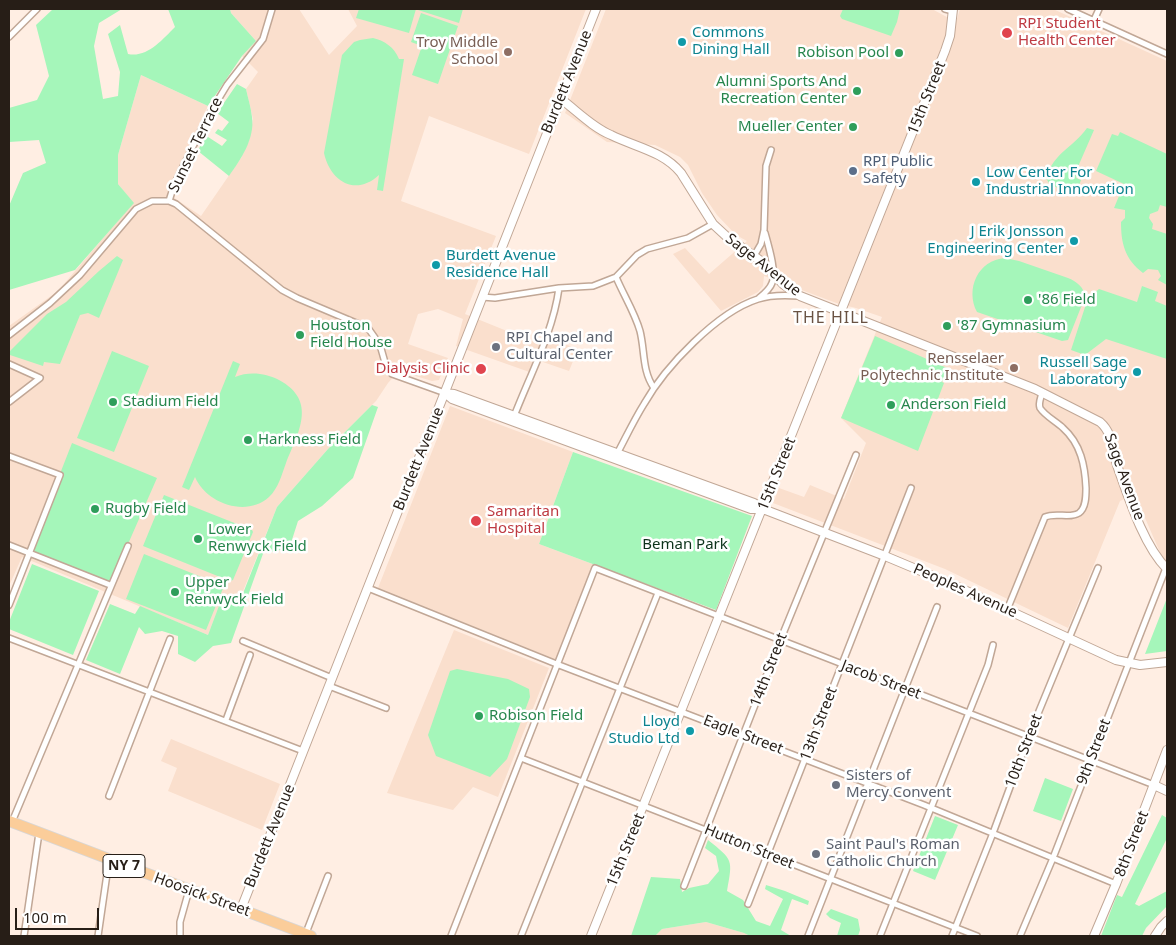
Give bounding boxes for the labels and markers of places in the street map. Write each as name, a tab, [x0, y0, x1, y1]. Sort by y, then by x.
place label: RPI Student Health Center	[1018, 15, 1116, 50]
place label: Commons Dining Hall	[692, 24, 770, 59]
marker: RPI Student Health Center	[1000, 26, 1014, 40]
place label: Troy Middle School	[416, 34, 498, 69]
marker: Commons Dining Hall	[676, 36, 688, 48]
place label: Robison Pool	[797, 44, 889, 62]
marker: Troy Middle School	[502, 46, 514, 58]
marker: Robison Pool	[893, 47, 905, 59]
place label: Alumni Sports And Recreation Center	[716, 73, 847, 108]
marker: Alumni Sports And Recreation Center	[851, 85, 863, 97]
place label: Mueller Center	[738, 118, 843, 136]
marker: Mueller Center	[847, 121, 859, 133]
place label: RPI Public Safety	[863, 153, 933, 188]
place label: Low Center For Industrial Innovation	[986, 164, 1134, 199]
marker: RPI Public Safety	[847, 165, 859, 177]
marker: Low Center For Industrial Innovation	[970, 176, 982, 188]
place label: J Erik Jonsson Engineering Center	[927, 223, 1064, 258]
marker: J Erik Jonsson Engineering Center	[1068, 235, 1080, 247]
place label: Burdett Avenue Residence Hall	[446, 247, 556, 282]
marker: Burdett Avenue Residence Hall	[430, 259, 442, 271]
place label: '86 Field	[1038, 291, 1096, 309]
marker: '86 Field	[1022, 294, 1034, 306]
place label: Houston Field House	[310, 317, 392, 352]
place label: '87 Gymnasium	[957, 317, 1066, 335]
marker: '87 Gymnasium	[941, 320, 953, 332]
marker: Houston Field House	[294, 329, 306, 341]
place label: RPI Chapel and Cultural Center	[506, 329, 613, 364]
marker: RPI Chapel and Cultural Center	[490, 341, 502, 353]
place label: Rensselaer Polytechnic Institute	[860, 350, 1004, 385]
place label: Russell Sage Laboratory	[1040, 354, 1127, 389]
place label: Dialysis Clinic	[376, 360, 470, 378]
marker: Dialysis Clinic	[474, 362, 488, 376]
marker: Rensselaer Polytechnic Institute	[1008, 362, 1020, 374]
marker: Russell Sage Laboratory	[1131, 366, 1143, 378]
place label: Stadium Field	[123, 393, 219, 411]
marker: Stadium Field	[107, 396, 119, 408]
place label: Anderson Field	[901, 396, 1006, 414]
marker: Anderson Field	[885, 399, 897, 411]
place label: Harkness Field	[258, 431, 361, 449]
marker: Harkness Field	[242, 434, 254, 446]
place label: Rugby Field	[105, 500, 187, 518]
marker: Rugby Field	[89, 503, 101, 515]
place label: Samaritan Hospital	[487, 503, 559, 538]
marker: Samaritan Hospital	[469, 514, 483, 528]
place label: Lower Renwyck Field	[208, 521, 307, 556]
marker: Lower Renwyck Field	[192, 533, 204, 545]
place label: Upper Renwyck Field	[185, 574, 284, 609]
marker: Upper Renwyck Field	[169, 586, 181, 598]
place label: Robison Field	[489, 707, 583, 725]
marker: Robison Field	[473, 710, 485, 722]
place label: Lloyd Studio Ltd	[609, 713, 680, 748]
marker: Lloyd Studio Ltd	[684, 725, 696, 737]
place label: Sisters of Mercy Convent	[846, 767, 951, 802]
marker: Sisters of Mercy Convent	[830, 779, 842, 791]
place label: Saint Paul's Roman Catholic Church	[826, 836, 960, 871]
marker: Saint Paul's Roman Catholic Church	[810, 848, 822, 860]

